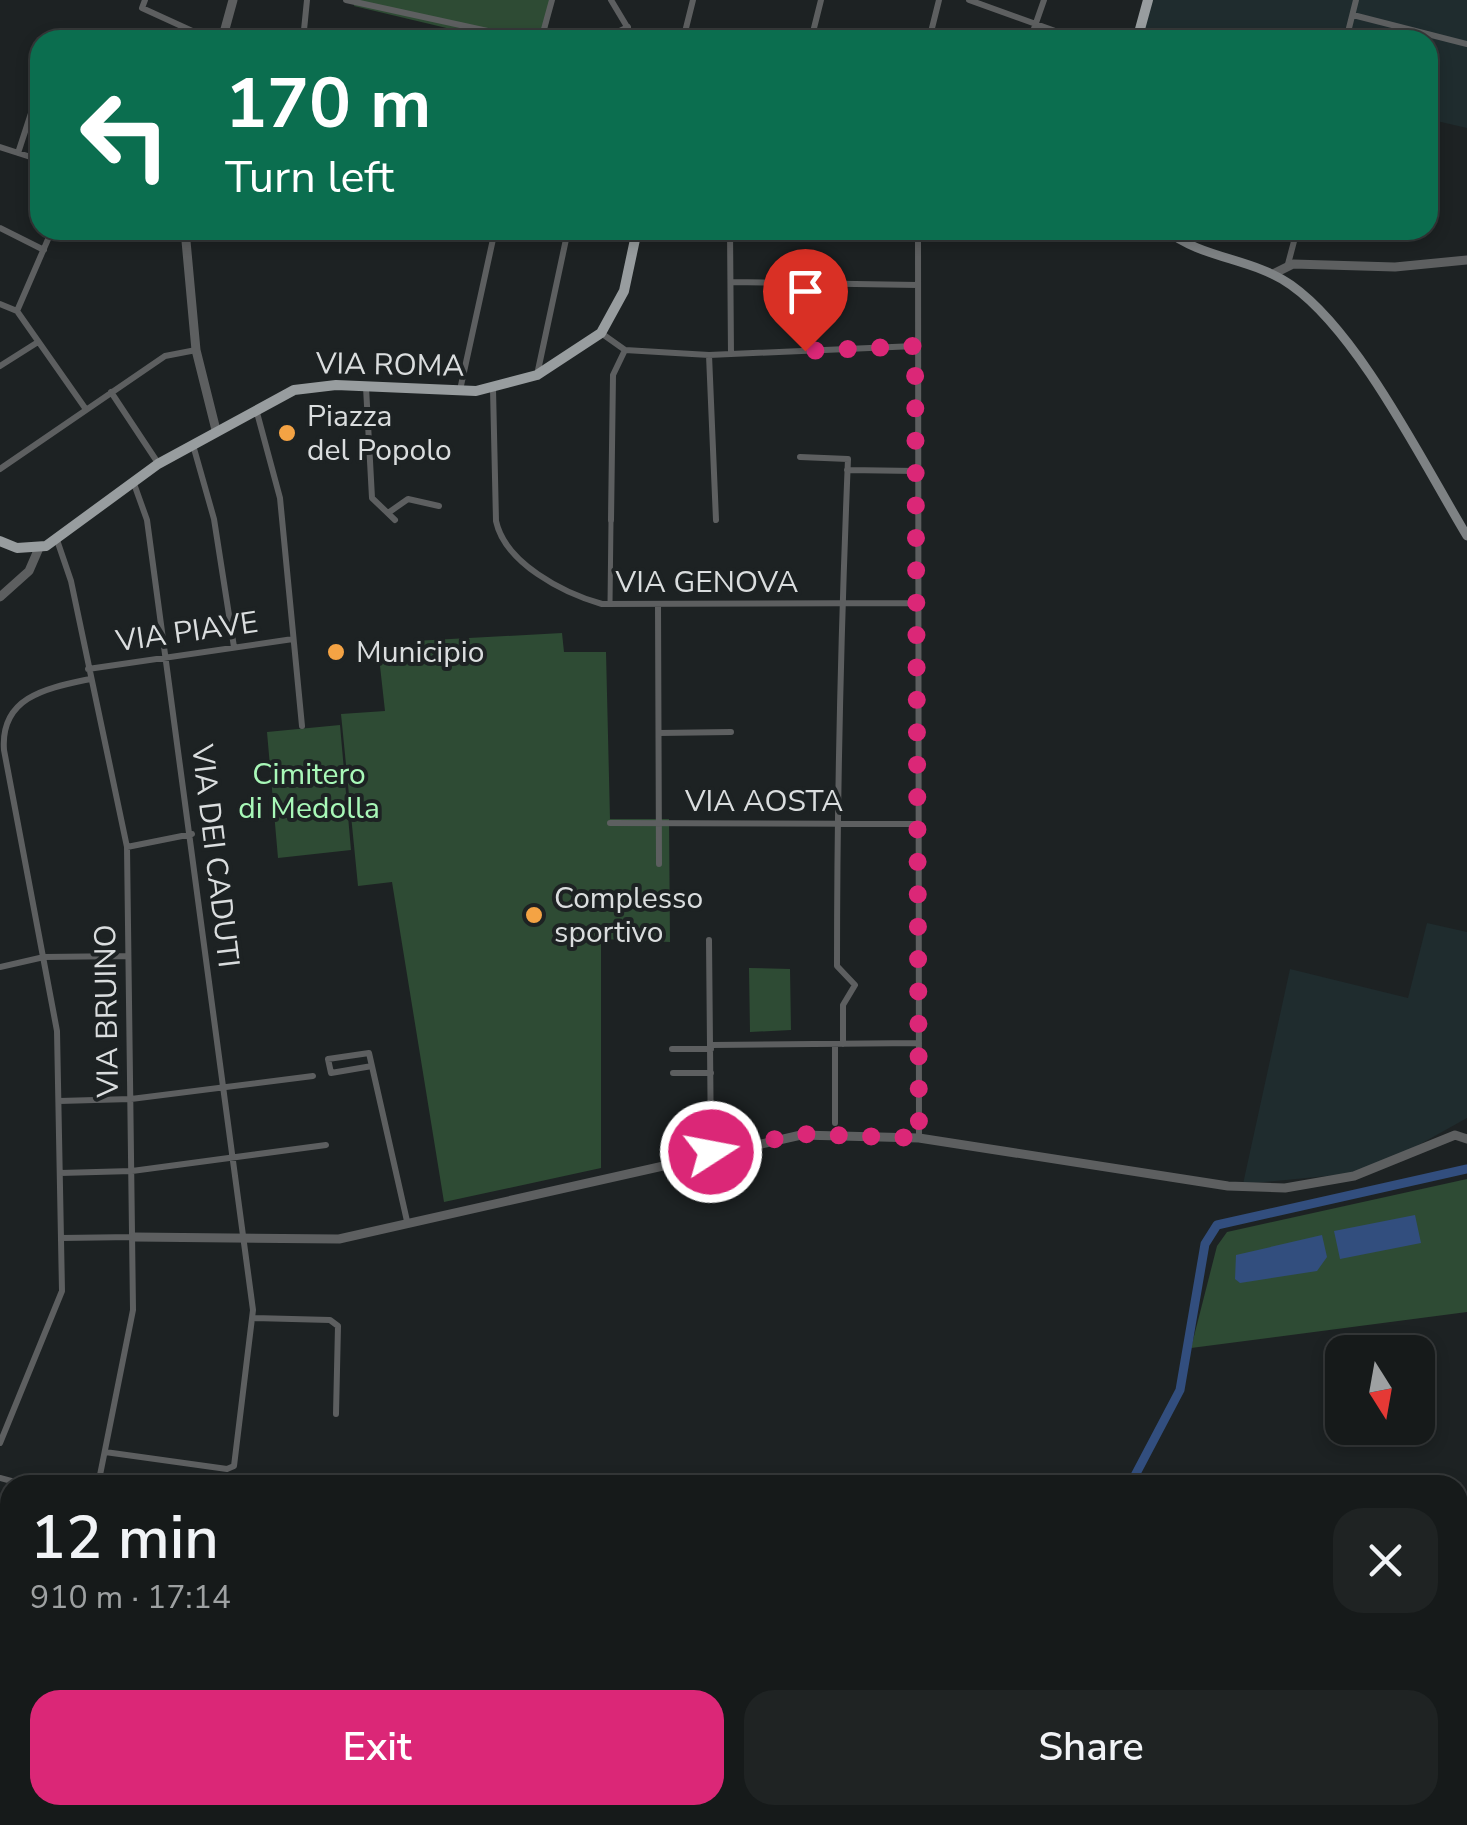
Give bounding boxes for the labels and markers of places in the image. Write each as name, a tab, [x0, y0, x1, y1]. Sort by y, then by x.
pin	[763, 249, 848, 352]
place label: Piazza del Popolo	[307, 396, 452, 471]
marker: Piazza del Popolo	[276, 422, 298, 444]
place label: Municipio	[356, 632, 484, 673]
marker: Municipio	[325, 641, 347, 663]
place label: Complesso sportivo	[554, 878, 703, 953]
marker: Complesso sportivo	[523, 904, 545, 926]

